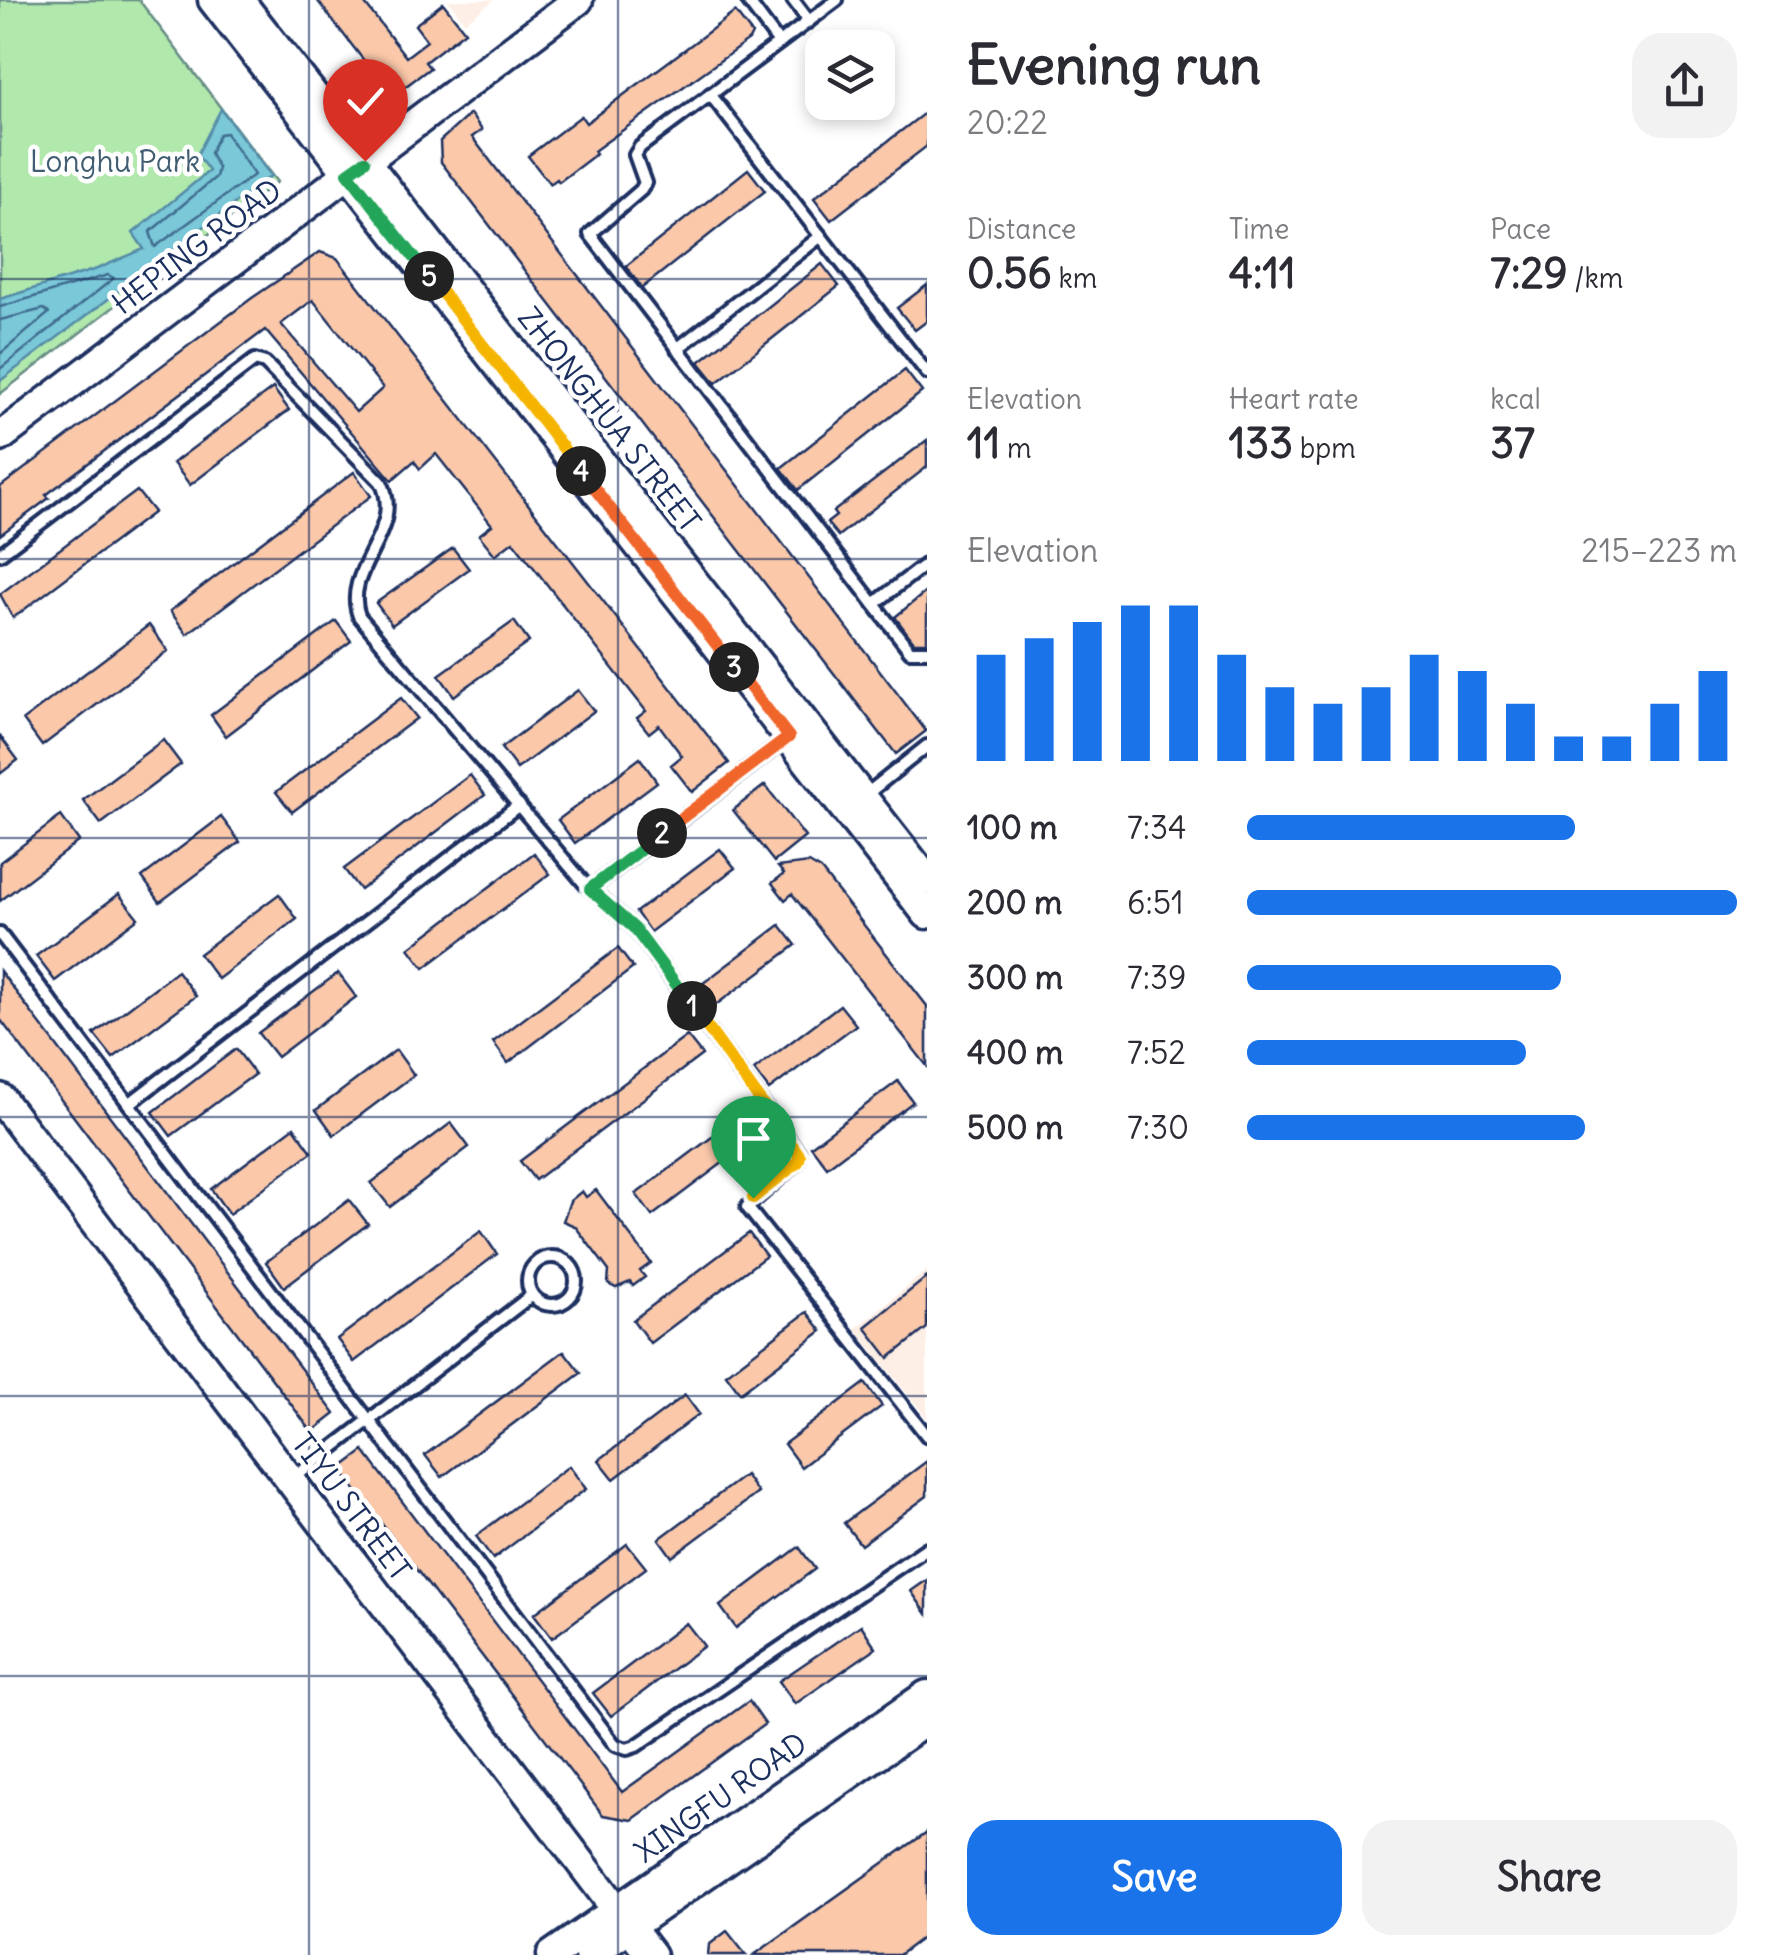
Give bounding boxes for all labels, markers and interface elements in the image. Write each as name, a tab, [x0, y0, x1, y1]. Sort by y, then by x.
map controls	[805, 30, 895, 120]
button: layers	[805, 30, 895, 120]
text: Evening run	[967, 30, 1261, 99]
button: share	[1632, 33, 1737, 138]
pin	[323, 59, 408, 162]
icon: check	[338, 74, 393, 129]
text: 20:22	[967, 102, 1048, 143]
park label: Longhu Park	[30, 142, 200, 180]
street label: HEPING ROAD	[104, 170, 289, 322]
text: Distance	[967, 211, 1076, 247]
text: Time	[1229, 211, 1289, 247]
text: Pace	[1490, 211, 1551, 247]
text: 0.56	[967, 247, 1052, 299]
text: 4:11	[1229, 247, 1296, 299]
text: 7:29	[1490, 247, 1568, 299]
pin: 5	[404, 251, 454, 301]
text: 5	[421, 258, 437, 294]
text: km	[1052, 260, 1097, 296]
text: /km	[1568, 260, 1623, 296]
street label: ZHONGHUA STREET	[510, 299, 709, 539]
text: Elevation	[967, 381, 1082, 417]
text: Heart rate	[1229, 381, 1359, 417]
text: kcal	[1490, 381, 1541, 417]
text: 11	[967, 417, 1000, 469]
text: 133	[1229, 417, 1293, 469]
text: 37	[1490, 417, 1535, 469]
text: m	[1000, 430, 1032, 466]
text: bpm	[1293, 430, 1356, 466]
pin: 4	[556, 446, 606, 496]
text: 4	[573, 453, 589, 489]
text: Elevation	[967, 530, 1098, 571]
text: 215–223 m	[1581, 530, 1737, 571]
pin: 3	[709, 642, 759, 692]
text: 3	[726, 649, 742, 685]
text: 100 m	[967, 807, 1058, 848]
text: 7:34	[1127, 807, 1187, 848]
pin: 2	[637, 808, 687, 858]
text: 2	[654, 815, 670, 851]
text: 200 m	[967, 882, 1062, 923]
text: 6:51	[1127, 882, 1184, 923]
text: 300 m	[967, 957, 1063, 998]
text: 7:39	[1127, 957, 1187, 998]
pin: 1	[667, 981, 717, 1031]
text: 1	[686, 988, 698, 1024]
text: 400 m	[967, 1032, 1063, 1073]
text: 7:52	[1127, 1032, 1186, 1073]
pin	[711, 1096, 796, 1199]
text: 500 m	[967, 1107, 1063, 1148]
text: 7:30	[1127, 1107, 1189, 1148]
icon: arrive	[726, 1111, 781, 1166]
street label: TIYU STREET	[284, 1425, 420, 1588]
street label: XINGFU ROAD	[627, 1724, 814, 1871]
button: Save	[967, 1820, 1342, 1935]
button: Share	[1362, 1820, 1737, 1935]

